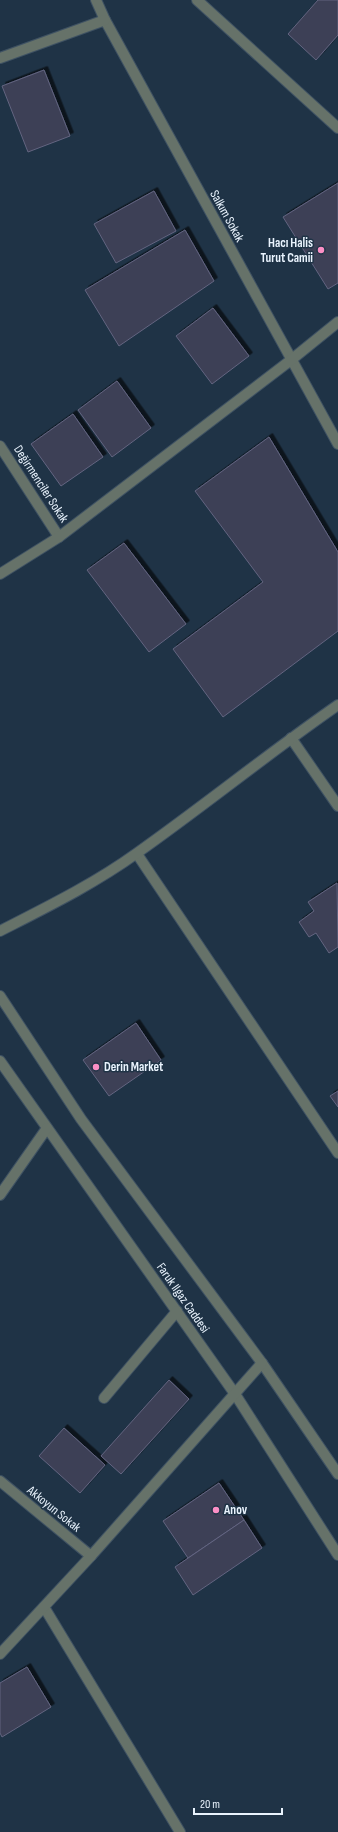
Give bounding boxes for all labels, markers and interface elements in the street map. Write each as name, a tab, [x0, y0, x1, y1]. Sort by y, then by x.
street label: Salkım Sokak	[206, 187, 248, 245]
place label: Hacı Halis Turut Camii	[261, 235, 313, 266]
marker: Hacı Halis Turut Camii	[316, 245, 326, 255]
street label: Değirmenciler Sokak	[10, 442, 72, 526]
place label: Derin Market	[104, 1059, 164, 1075]
marker: Derin Market	[91, 1062, 101, 1072]
street label: Faruk Ilgaz Caddesi	[153, 1260, 213, 1336]
street label: Akkoyun Sokak	[23, 1482, 84, 1536]
place label: Anov	[223, 1502, 248, 1518]
marker: Anov	[211, 1505, 221, 1515]
scale bar	[194, 1790, 282, 1816]
text: 20 m	[200, 1797, 220, 1812]

